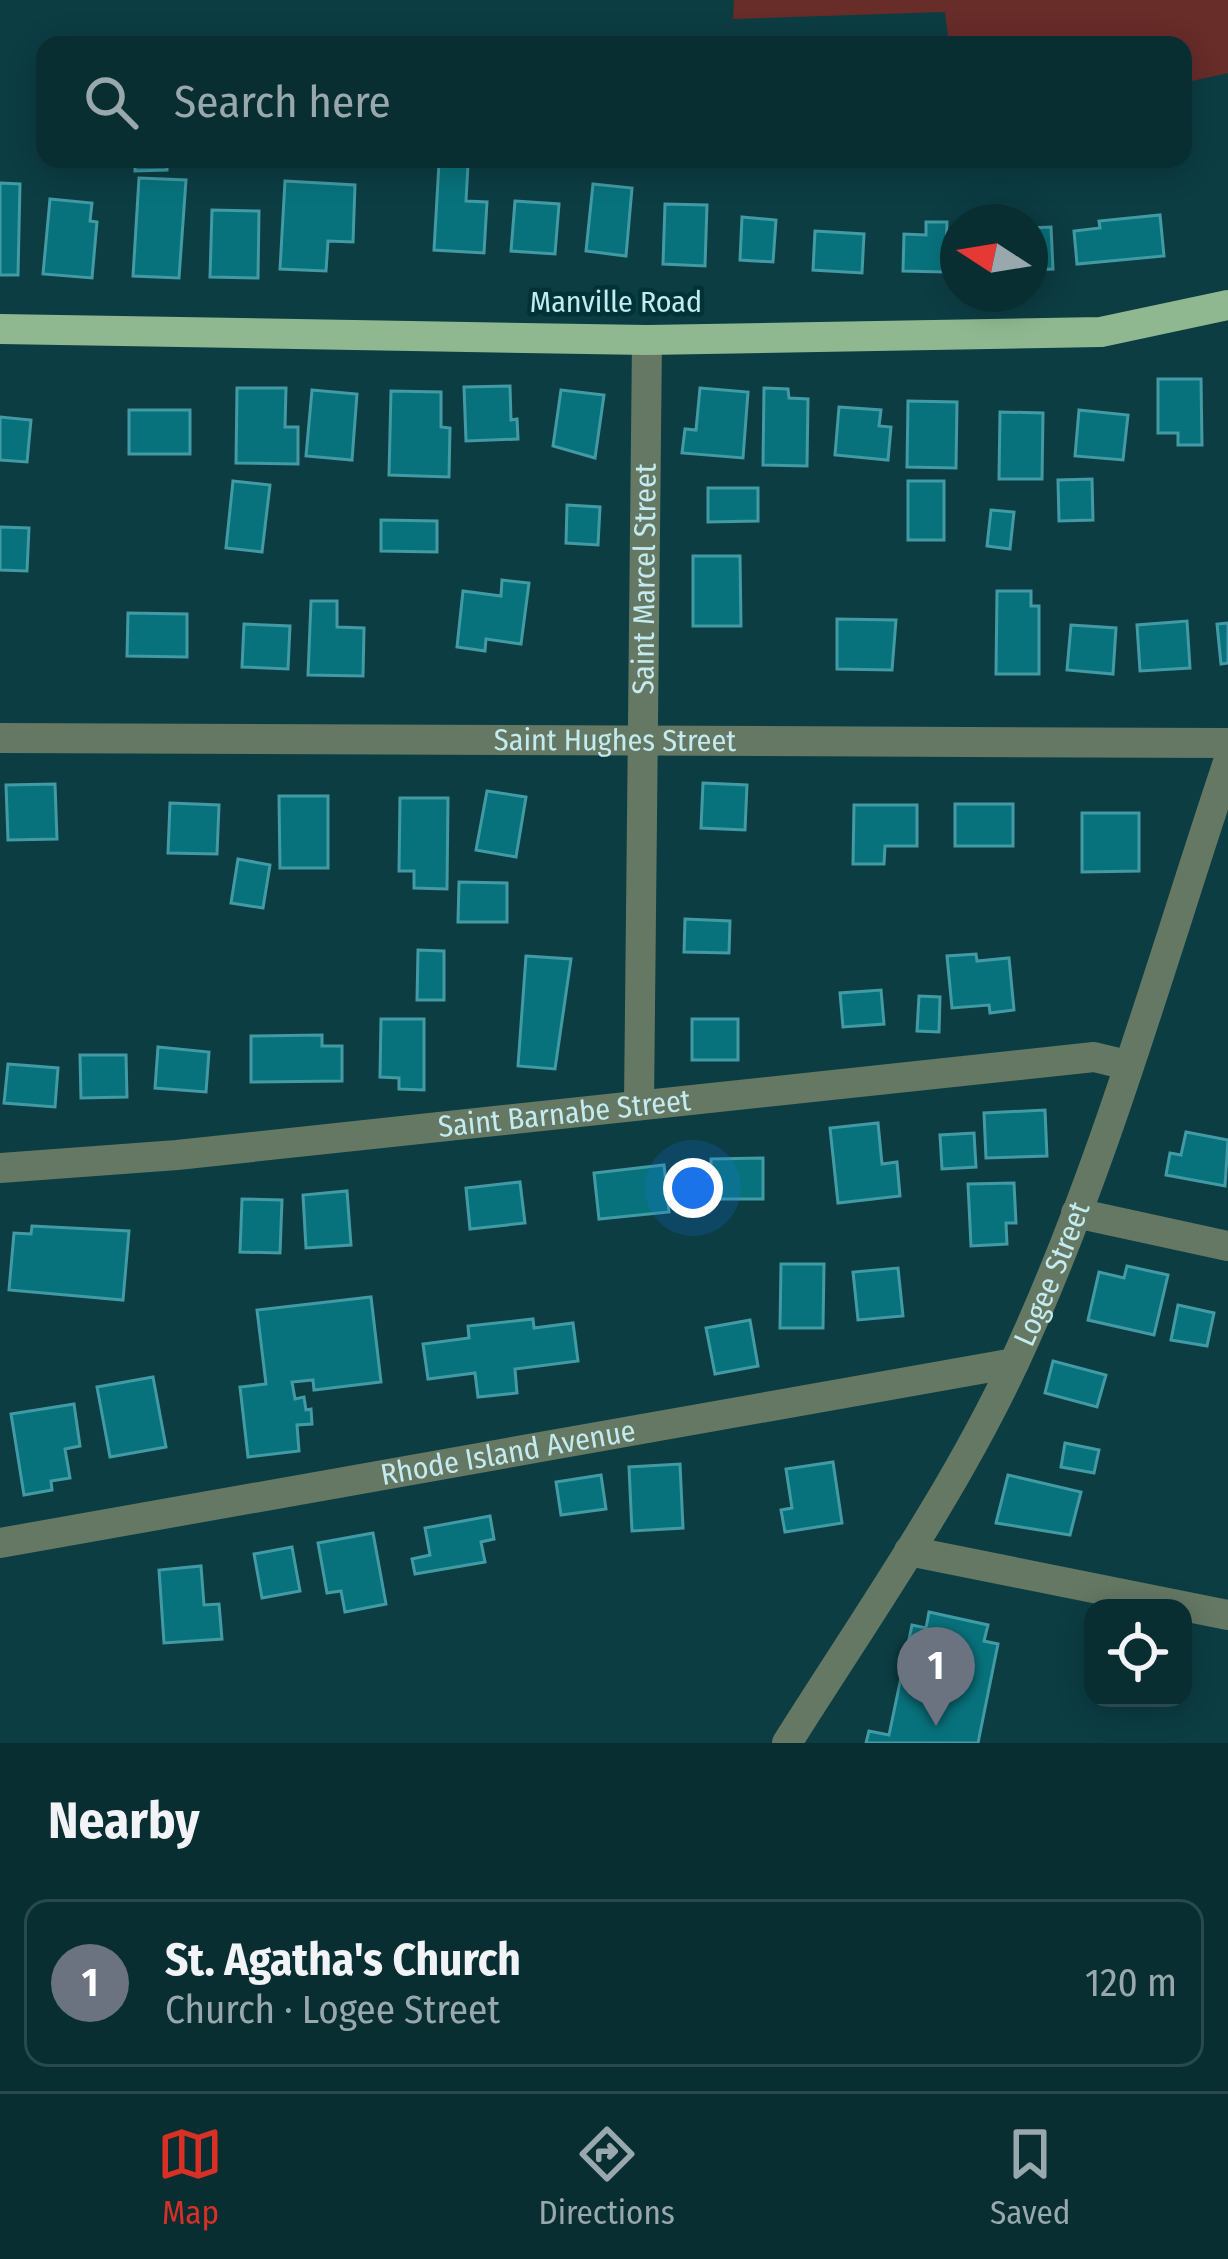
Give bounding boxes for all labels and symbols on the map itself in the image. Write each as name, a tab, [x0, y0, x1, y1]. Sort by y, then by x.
north arrow	[940, 204, 1048, 312]
street label: Manville Road	[530, 284, 702, 320]
street label: Saint Marcel Street	[625, 463, 664, 695]
street label: Saint Hughes Street	[494, 722, 736, 759]
street label: Saint Barnabe Street	[436, 1082, 693, 1145]
your location	[663, 1158, 723, 1218]
street label: Logee Street	[1006, 1197, 1098, 1352]
street label: Rhode Island Avenue	[378, 1413, 638, 1493]
pin: 1	[897, 1627, 975, 1726]

